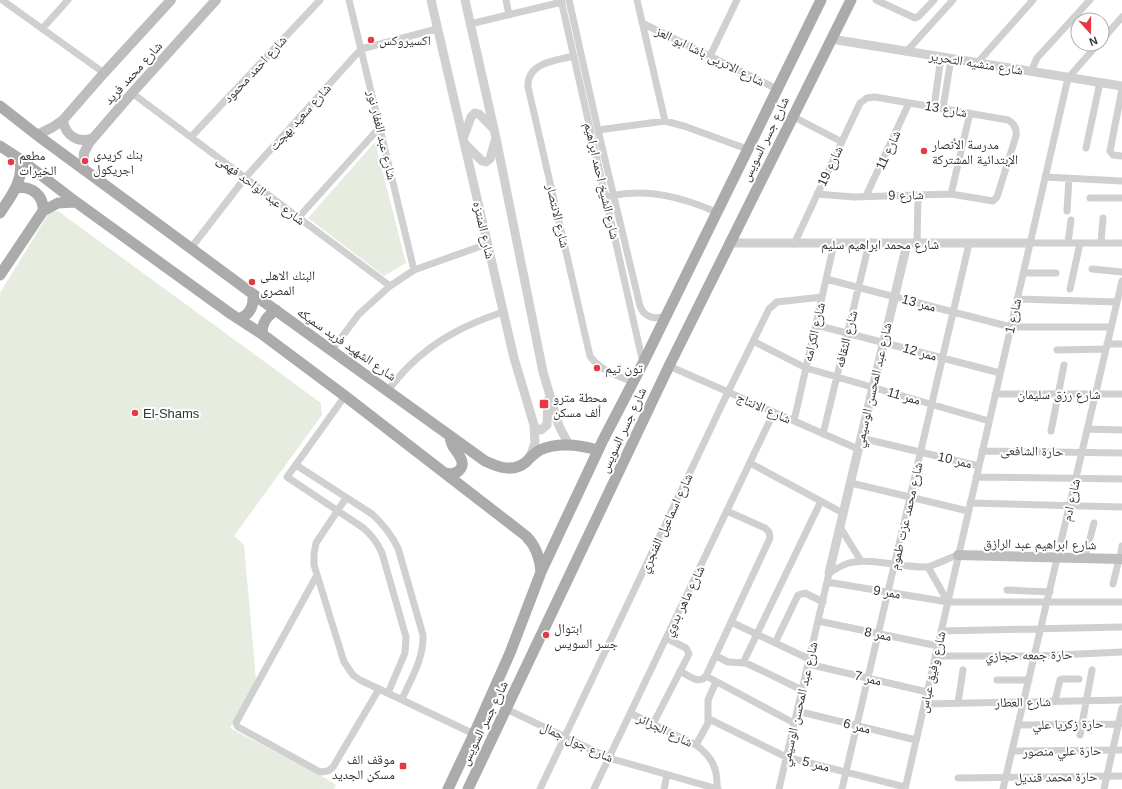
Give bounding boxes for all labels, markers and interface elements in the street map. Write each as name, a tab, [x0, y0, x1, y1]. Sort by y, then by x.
north arrow	[1070, 12, 1110, 52]
street label: شارع الاتربى باشا ابو العز	[651, 23, 767, 91]
street label: شارع احمد محمود	[220, 32, 291, 107]
place label: اكسيروكس	[379, 33, 431, 49]
text: N	[1088, 34, 1099, 48]
marker: اكسيروكس	[366, 35, 376, 45]
street label: شارع محمد فريد	[101, 38, 167, 109]
street label: شارع منشيه التحرير	[927, 48, 1024, 80]
street label: شارع سعيد بهجت	[266, 81, 335, 155]
street label: شارع عبد الغفار نور	[362, 88, 400, 182]
street label: شارع جسر السويس	[738, 94, 794, 185]
street label: شارع 13	[923, 98, 968, 122]
street label: شارع الشيخ احمد ابراهيم	[579, 121, 623, 241]
street label: شارع 11	[872, 128, 905, 173]
place label: مدرسة الأنصار الإبتدائية المشتركة	[931, 137, 1018, 168]
street label: شارع 19	[814, 143, 848, 189]
marker: مدرسة الأنصار الإبتدائية المشتركة	[919, 146, 929, 156]
place label: بنك كريدى اجريكول	[93, 147, 143, 178]
place label: مطعم الخيرات	[19, 148, 57, 179]
street label: شارع عبد الواحد فهمى	[213, 152, 308, 230]
marker: بنك كريدى اجريكول	[80, 156, 90, 166]
marker: مطعم الخيرات	[6, 157, 16, 167]
street label: شارع الانتصار	[541, 182, 573, 250]
street label: شارع 9	[888, 187, 924, 205]
street label: شارع المنتزه	[468, 200, 498, 261]
street label: شارع محمد ابراهيم سليم	[821, 237, 939, 254]
place label: البنك الاهلى المصرى	[260, 268, 315, 299]
marker: البنك الاهلى المصرى	[247, 277, 257, 287]
street label: ممر 13	[900, 291, 938, 316]
street label: شارع 1	[1002, 297, 1026, 335]
street label: شارع الكرامه	[800, 301, 830, 364]
street label: شارع الشهيد فريد سميكه	[293, 304, 399, 386]
street label: شارع الثقافه	[832, 309, 862, 370]
street label: شارع عبد المحسن الوسيمي	[851, 321, 898, 450]
street label: ممر 12	[901, 340, 939, 365]
place label: تون تيم	[605, 361, 643, 377]
marker: تون تيم	[592, 363, 602, 373]
street label: ممر 11	[885, 384, 922, 409]
street label: شارع جسر السويس	[597, 385, 651, 476]
street label: شارع رزق سليمان	[1017, 387, 1101, 404]
street label: شارع الانتاج	[734, 389, 794, 428]
place label: محطة مترو ألف مسكن	[553, 390, 607, 421]
marker: محطة مترو ألف مسكن	[538, 398, 550, 410]
place label: El-Shams	[143, 406, 200, 421]
marker: El-Shams	[130, 408, 140, 418]
street label: حارة الشافعى	[1000, 443, 1064, 460]
street label: ممر 10	[936, 449, 974, 472]
street label: شارع محمد عزت طموم	[886, 461, 928, 572]
street label: شارع اسماعيل الفنجري	[636, 471, 699, 576]
street label: شارع ادم	[1059, 477, 1085, 523]
street label: شارع ابراهيم عبد الرازق	[983, 536, 1097, 554]
street label: شارع ماهر بدوي	[660, 563, 711, 640]
street label: ممر 9	[872, 582, 902, 603]
place label: ابتوال جسر السويس	[554, 621, 618, 652]
street label: ممر 8	[863, 624, 893, 645]
marker: ابتوال جسر السويس	[541, 630, 551, 640]
street label: شارع وفيق عباس	[915, 630, 951, 715]
street label: شارع عبد المحسن الوسيمي	[777, 640, 824, 769]
street label: حارة جمعه حجازي	[985, 647, 1073, 667]
street label: ممر 7	[853, 668, 883, 689]
street label: شارع جسر السويس	[457, 678, 513, 769]
street label: شارع العطار	[994, 694, 1051, 712]
street label: شارع الجزائر	[633, 710, 695, 752]
street label: ممر 6	[842, 715, 872, 738]
street label: حارة زكريا علي	[1032, 716, 1104, 735]
street label: شارع جول جمال	[537, 719, 616, 767]
street label: حارة علي منصور	[1022, 743, 1102, 763]
place label: موقف الف مسكن الجديد	[332, 752, 395, 783]
street label: ممر 5	[801, 753, 831, 776]
marker: موقف الف مسكن الجديد	[398, 761, 408, 771]
street label: حارة محمد قنديل	[1014, 769, 1098, 786]

